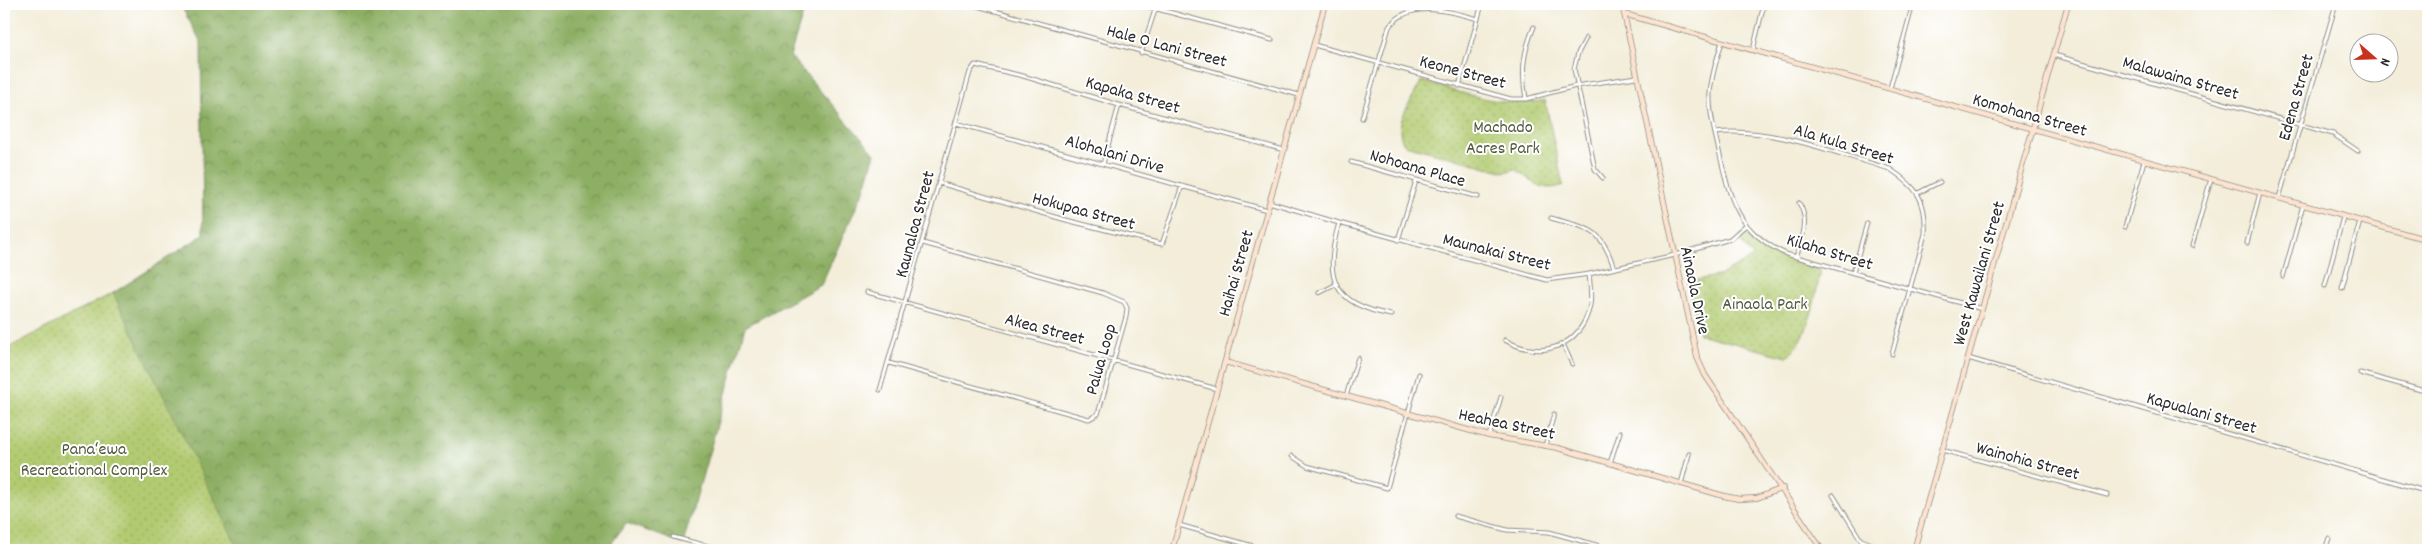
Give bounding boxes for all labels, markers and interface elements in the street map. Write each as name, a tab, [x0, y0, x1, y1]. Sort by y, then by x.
street label: Hale O Lani Street	[1103, 19, 1230, 76]
north arrow	[2350, 32, 2400, 82]
street label: Keone Street	[1416, 50, 1509, 97]
street label: Malawaina Street	[2119, 51, 2242, 108]
street label: Edena Street	[2273, 51, 2322, 144]
text: N	[2374, 55, 2395, 69]
street label: Kapaka Street	[1082, 71, 1183, 122]
street label: Komohana Street	[1969, 88, 2090, 145]
park label: Machado Acres Park	[1466, 116, 1540, 162]
street label: Ala Kula Street	[1790, 118, 1897, 173]
street label: Alohalani Drive	[1062, 129, 1167, 181]
street label: Nohoana Place	[1367, 144, 1468, 195]
street label: Kaunaloa Street	[890, 168, 943, 281]
street label: Hokupaa Street	[1029, 187, 1138, 238]
street label: West Kawailani Street	[1948, 198, 2013, 349]
street label: Haihai Street	[1213, 227, 1262, 320]
street label: Maunakai Street	[1440, 228, 1553, 279]
street label: Kilaha Street	[1783, 228, 1876, 278]
street label: Ainaola Drive	[1672, 244, 1715, 337]
park label: Ainaola Park	[1722, 293, 1808, 318]
street label: Akea Street	[1002, 308, 1087, 353]
street label: Palua Loop	[1080, 321, 1124, 398]
street label: Kapualani Street	[2143, 387, 2260, 442]
street label: Heahea Street	[1456, 403, 1557, 448]
street label: Wainohia Street	[1973, 437, 2082, 488]
park label: Pana‘ewa Recreational Complex	[21, 438, 168, 484]

